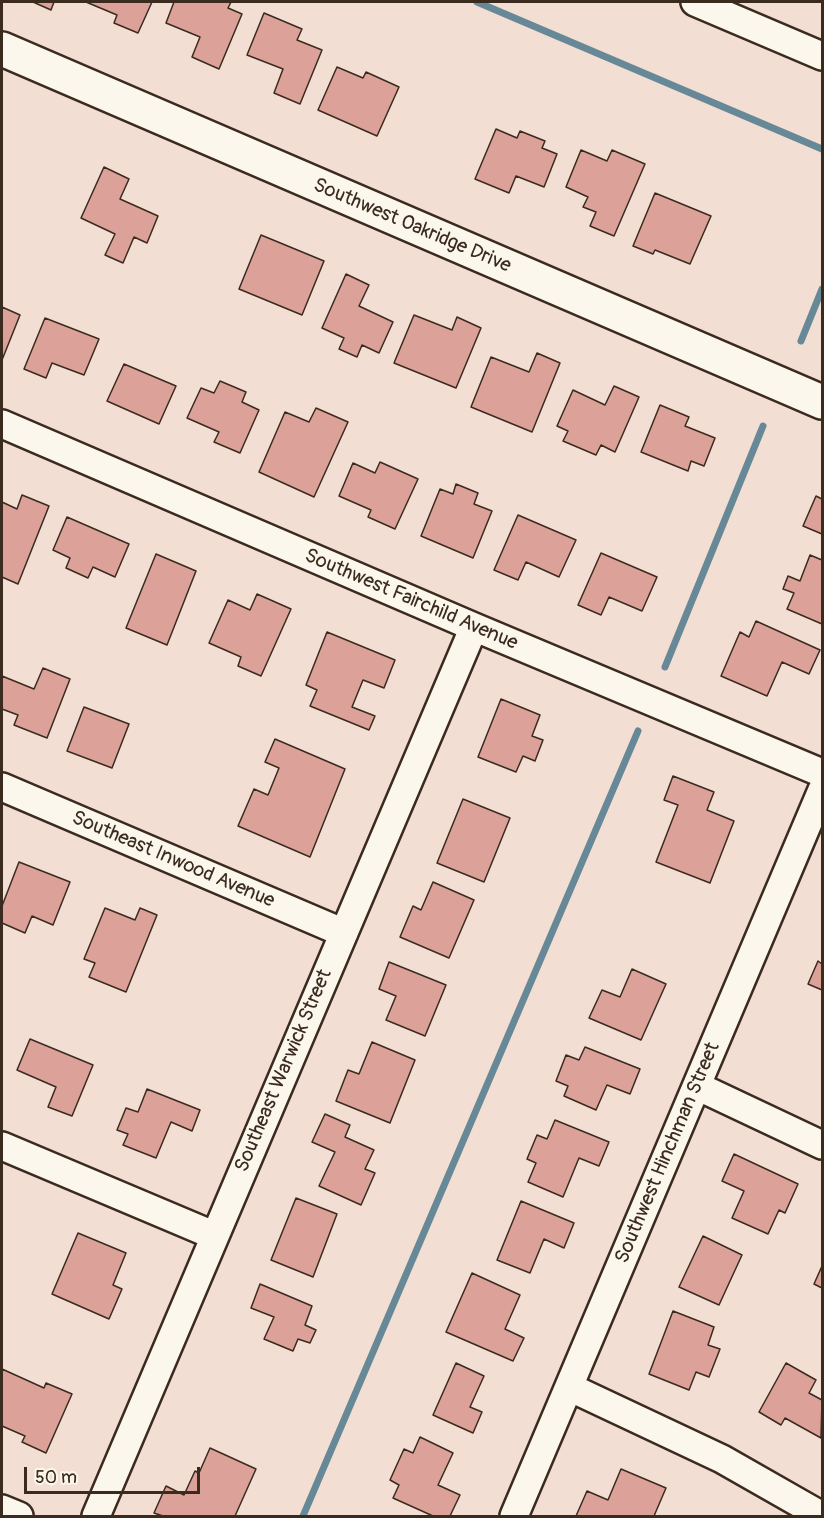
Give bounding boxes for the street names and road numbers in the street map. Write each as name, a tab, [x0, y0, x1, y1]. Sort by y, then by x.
street label: Southwest Oakridge Drive	[310, 173, 514, 279]
street label: Southwest Fairchild Avenue	[301, 544, 521, 656]
street label: Southeast Inwood Avenue	[68, 806, 278, 914]
street label: Southeast Warwick Street	[230, 966, 338, 1176]
street label: Southwest Hinchman Street	[610, 1039, 726, 1267]

